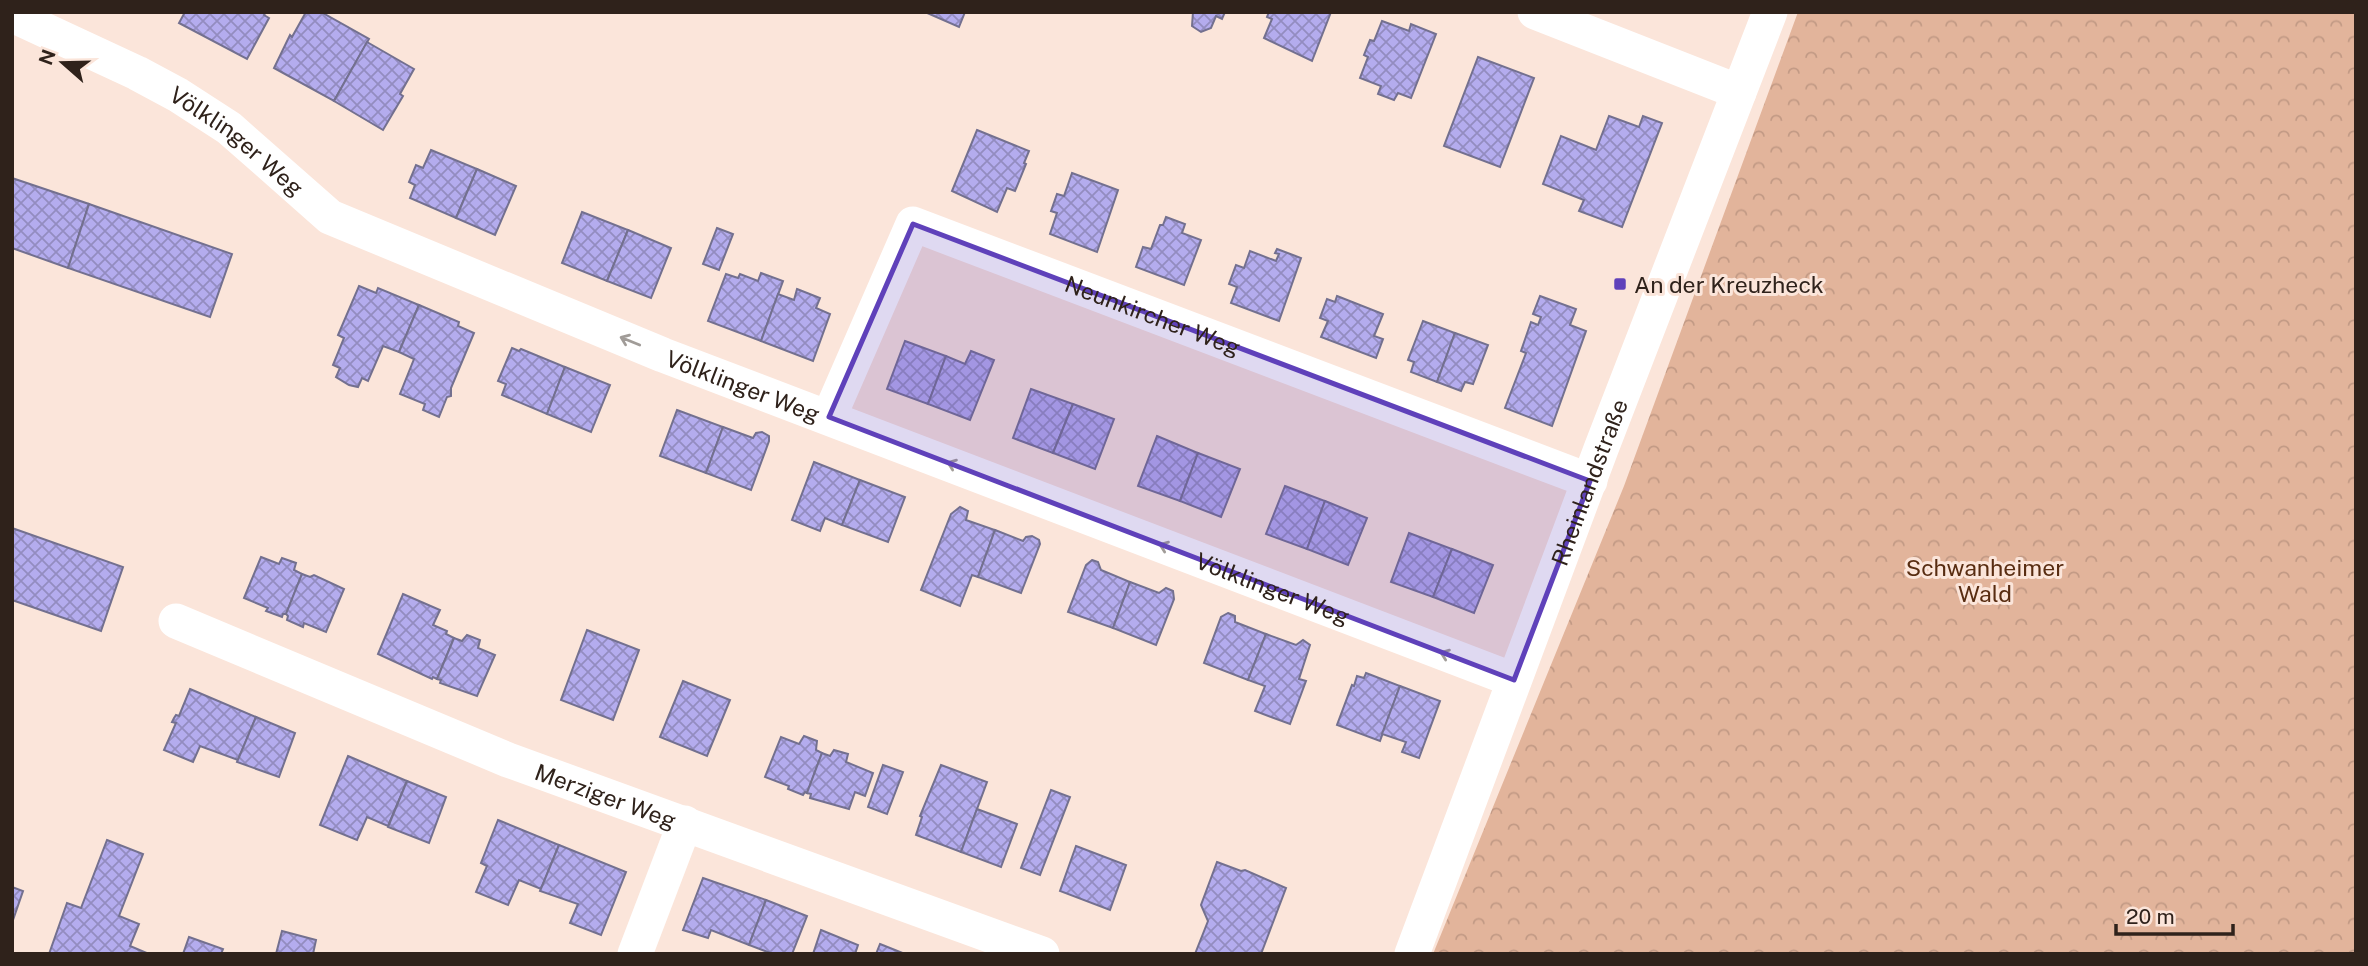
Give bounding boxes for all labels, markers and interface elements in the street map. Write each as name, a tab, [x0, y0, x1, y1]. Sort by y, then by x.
north arrow	[28, 28, 98, 98]
text: N	[34, 46, 60, 68]
street label: Völklinger Weg	[165, 80, 309, 201]
street label: Neunkircher Weg	[1061, 270, 1244, 361]
place label: An der Kreuzheck	[1634, 271, 1824, 298]
marker: An der Kreuzheck	[1612, 276, 1628, 292]
one-way arrow	[620, 334, 641, 347]
street label: Völklinger Weg	[663, 344, 824, 427]
street label: Rheinlandstraße	[1545, 395, 1633, 569]
one-way arrow	[946, 459, 968, 472]
one-way arrow	[1159, 541, 1181, 553]
street label: Völklinger Weg	[1192, 546, 1354, 630]
park label: Schwanheimer Wald	[1906, 554, 2064, 607]
one-way arrow	[1440, 648, 1462, 661]
street label: Merziger Weg	[532, 758, 680, 834]
scale bar	[2116, 892, 2233, 936]
text: 20 m	[2126, 904, 2175, 929]

